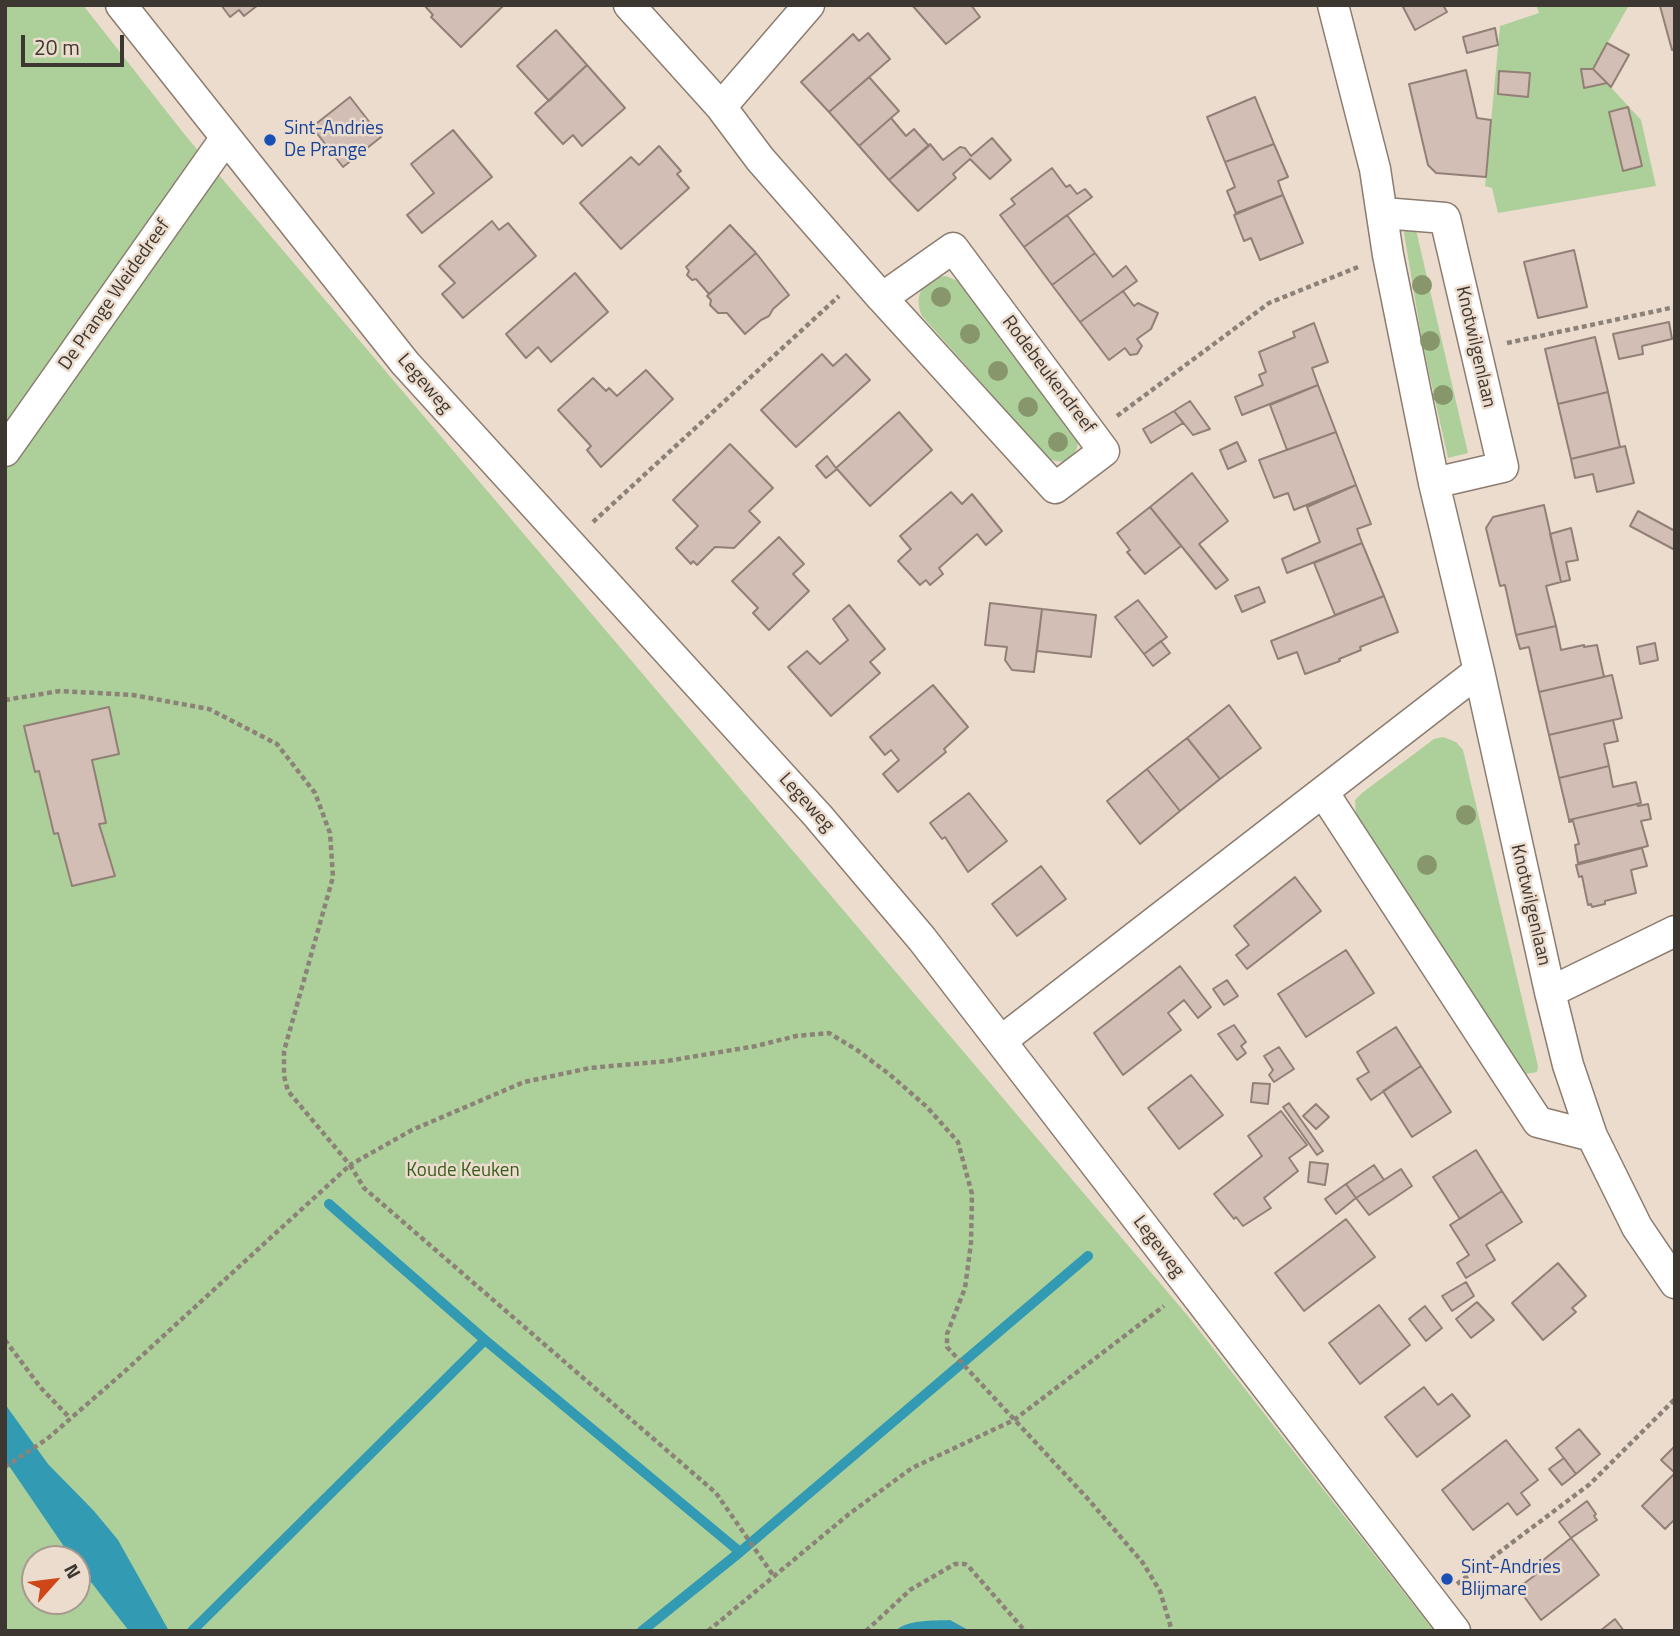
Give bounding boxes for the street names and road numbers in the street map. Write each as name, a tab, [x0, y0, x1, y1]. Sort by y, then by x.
street label: De Prange Weidedreef	[54, 215, 176, 375]
street label: Knotwilgenlaan	[1450, 284, 1500, 410]
street label: Rodebeukendreef	[996, 312, 1100, 438]
street label: Legeweg	[392, 349, 456, 419]
street label: Legeweg	[774, 769, 838, 837]
street label: Knotwilgenlaan	[1505, 842, 1555, 968]
street label: Legeweg	[1127, 1212, 1189, 1282]

